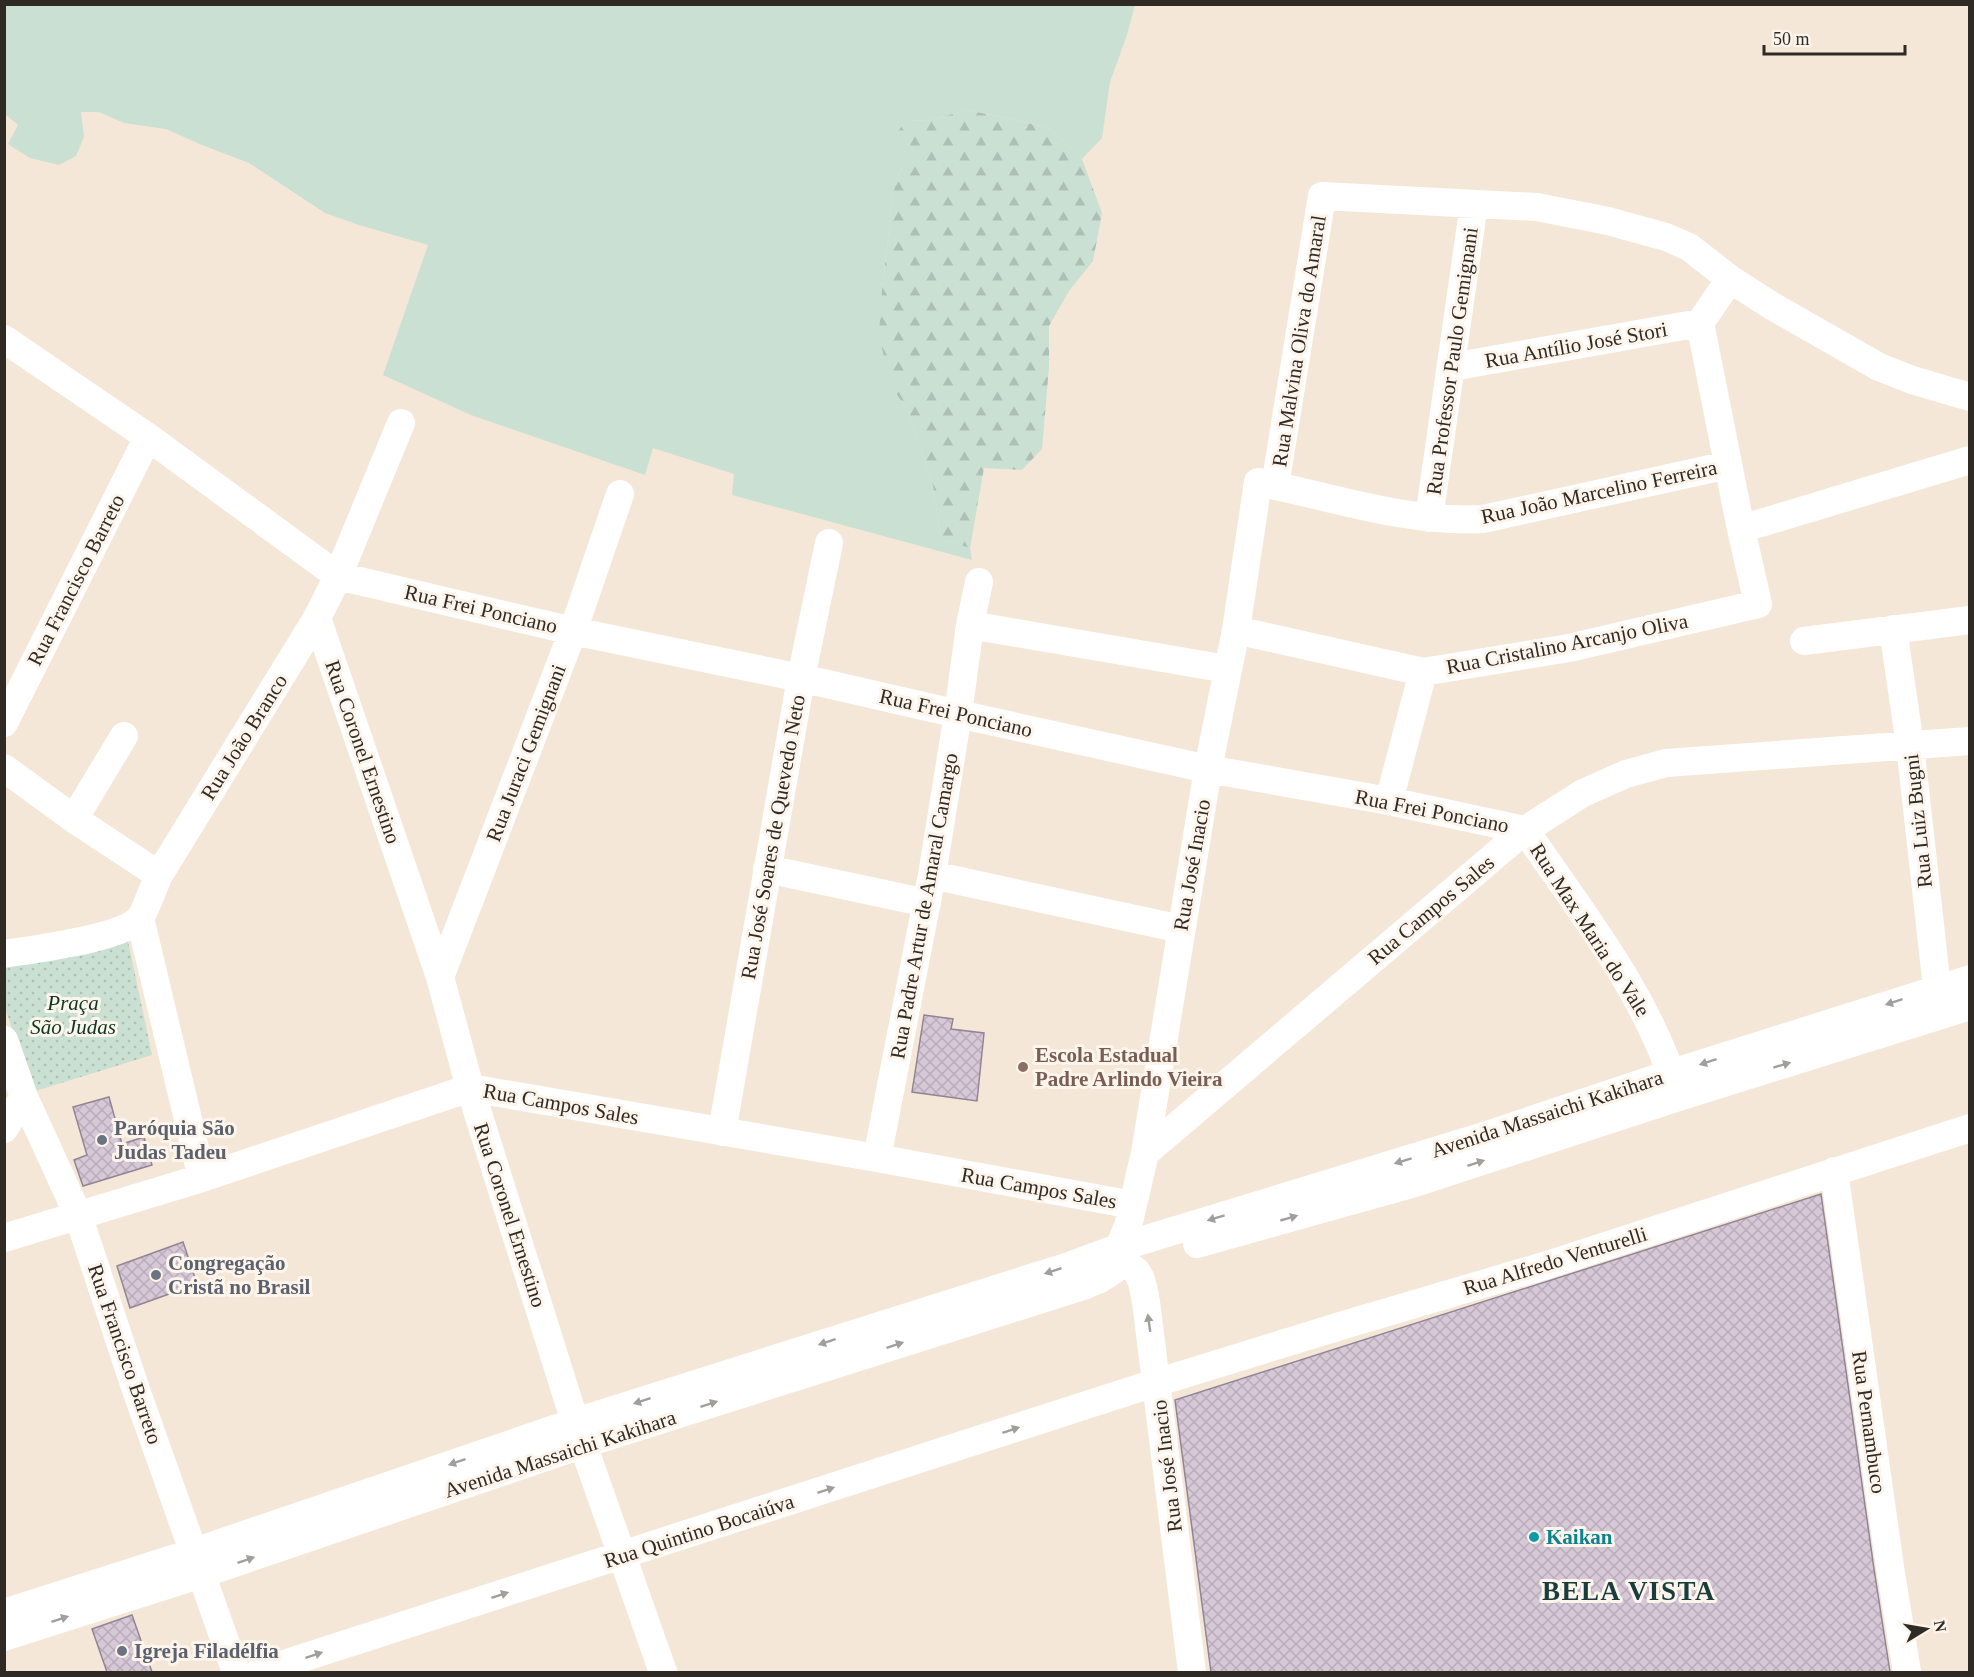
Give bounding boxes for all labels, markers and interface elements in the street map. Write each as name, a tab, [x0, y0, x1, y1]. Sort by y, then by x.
scale bar	[1764, 18, 1905, 56]
text: 50 m	[1773, 29, 1810, 49]
street label: Rua Malvina Oliva do Amaral	[1267, 213, 1331, 468]
street label: Rua Professor Paulo Gemignani	[1421, 225, 1483, 496]
street label: Rua Antílio José Stori	[1483, 317, 1669, 373]
street label: Rua João Marcelino Ferreira	[1479, 455, 1720, 529]
street label: Rua Francisco Barreto	[22, 490, 130, 670]
street label: Rua Frei Ponciano	[402, 580, 560, 638]
street label: Rua Cristalino Arcanjo Oliva	[1444, 609, 1690, 679]
street label: Rua Coronel Ernestino	[320, 657, 406, 847]
street label: Rua Juraci Gemignani	[481, 661, 571, 845]
street label: Rua João Branco	[196, 670, 292, 804]
street label: Rua Frei Ponciano	[877, 684, 1035, 742]
street label: Rua José Soares de Quevedo Neto	[736, 693, 810, 981]
street label: Rua Padre Artur de Amaral Camargo	[885, 751, 963, 1061]
street label: Rua Luiz Bugni	[1899, 753, 1937, 889]
street label: Rua Frei Ponciano	[1353, 784, 1511, 838]
street label: Rua José Inacio	[1169, 797, 1215, 933]
street label: Rua Max Maria do Vale	[1525, 839, 1655, 1021]
street label: Rua Campos Sales	[1363, 850, 1499, 970]
park label: Praça São Judas	[30, 991, 116, 1039]
one-way arrow	[1885, 998, 1903, 1007]
place label: Escola Estadual Padre Arlindo Vieira	[1035, 1043, 1223, 1091]
one-way arrow	[1699, 1057, 1717, 1067]
marker: Escola Estadual Padre Arlindo Vieira	[1016, 1060, 1030, 1074]
one-way arrow	[1773, 1060, 1791, 1069]
street label: Avenida Massaichi Kakihara	[1428, 1065, 1667, 1163]
street label: Rua Campos Sales	[481, 1079, 641, 1129]
place label: Paróquia São Judas Tadeu	[114, 1116, 235, 1164]
street label: Rua Coronel Ernestino	[469, 1120, 551, 1310]
marker: Paróquia São Judas Tadeu	[95, 1133, 109, 1147]
one-way arrow	[1394, 1157, 1412, 1166]
one-way arrow	[1467, 1158, 1485, 1168]
street label: Rua Campos Sales	[959, 1163, 1119, 1213]
one-way arrow	[1280, 1213, 1298, 1222]
one-way arrow	[1207, 1214, 1225, 1223]
street label: Rua Alfredo Venturelli	[1460, 1222, 1650, 1300]
place label: Congregação Cristã no Brasil	[168, 1251, 311, 1299]
street label: Rua Francisco Barreto	[83, 1261, 167, 1447]
one-way arrow	[1044, 1266, 1062, 1276]
marker: Congregação Cristã no Brasil	[149, 1268, 163, 1282]
one-way arrow	[1144, 1313, 1153, 1332]
one-way arrow	[818, 1338, 836, 1347]
one-way arrow	[886, 1340, 904, 1349]
street label: Rua Pernambuco	[1847, 1349, 1891, 1495]
one-way arrow	[633, 1397, 651, 1406]
one-way arrow	[700, 1399, 718, 1408]
street label: Rua José Inacio	[1147, 1399, 1187, 1533]
street label: Avenida Massaichi Kakihara	[441, 1405, 680, 1503]
one-way arrow	[1002, 1424, 1020, 1434]
one-way arrow	[447, 1458, 465, 1468]
one-way arrow	[817, 1485, 835, 1494]
street label: Rua Quintino Bocaiúva	[601, 1489, 798, 1573]
place label: Kaikan	[1546, 1525, 1613, 1549]
marker: Kaikan	[1527, 1530, 1541, 1544]
one-way arrow	[237, 1554, 255, 1564]
district label: BELA VISTA	[1542, 1576, 1716, 1606]
one-way arrow	[491, 1590, 509, 1600]
north arrow	[1896, 1599, 1956, 1659]
one-way arrow	[51, 1614, 69, 1624]
text: N	[1931, 1619, 1950, 1634]
place label: Igreja Filadélfia	[134, 1639, 279, 1663]
marker: Igreja Filadélfia	[115, 1644, 129, 1658]
one-way arrow	[305, 1650, 323, 1659]

